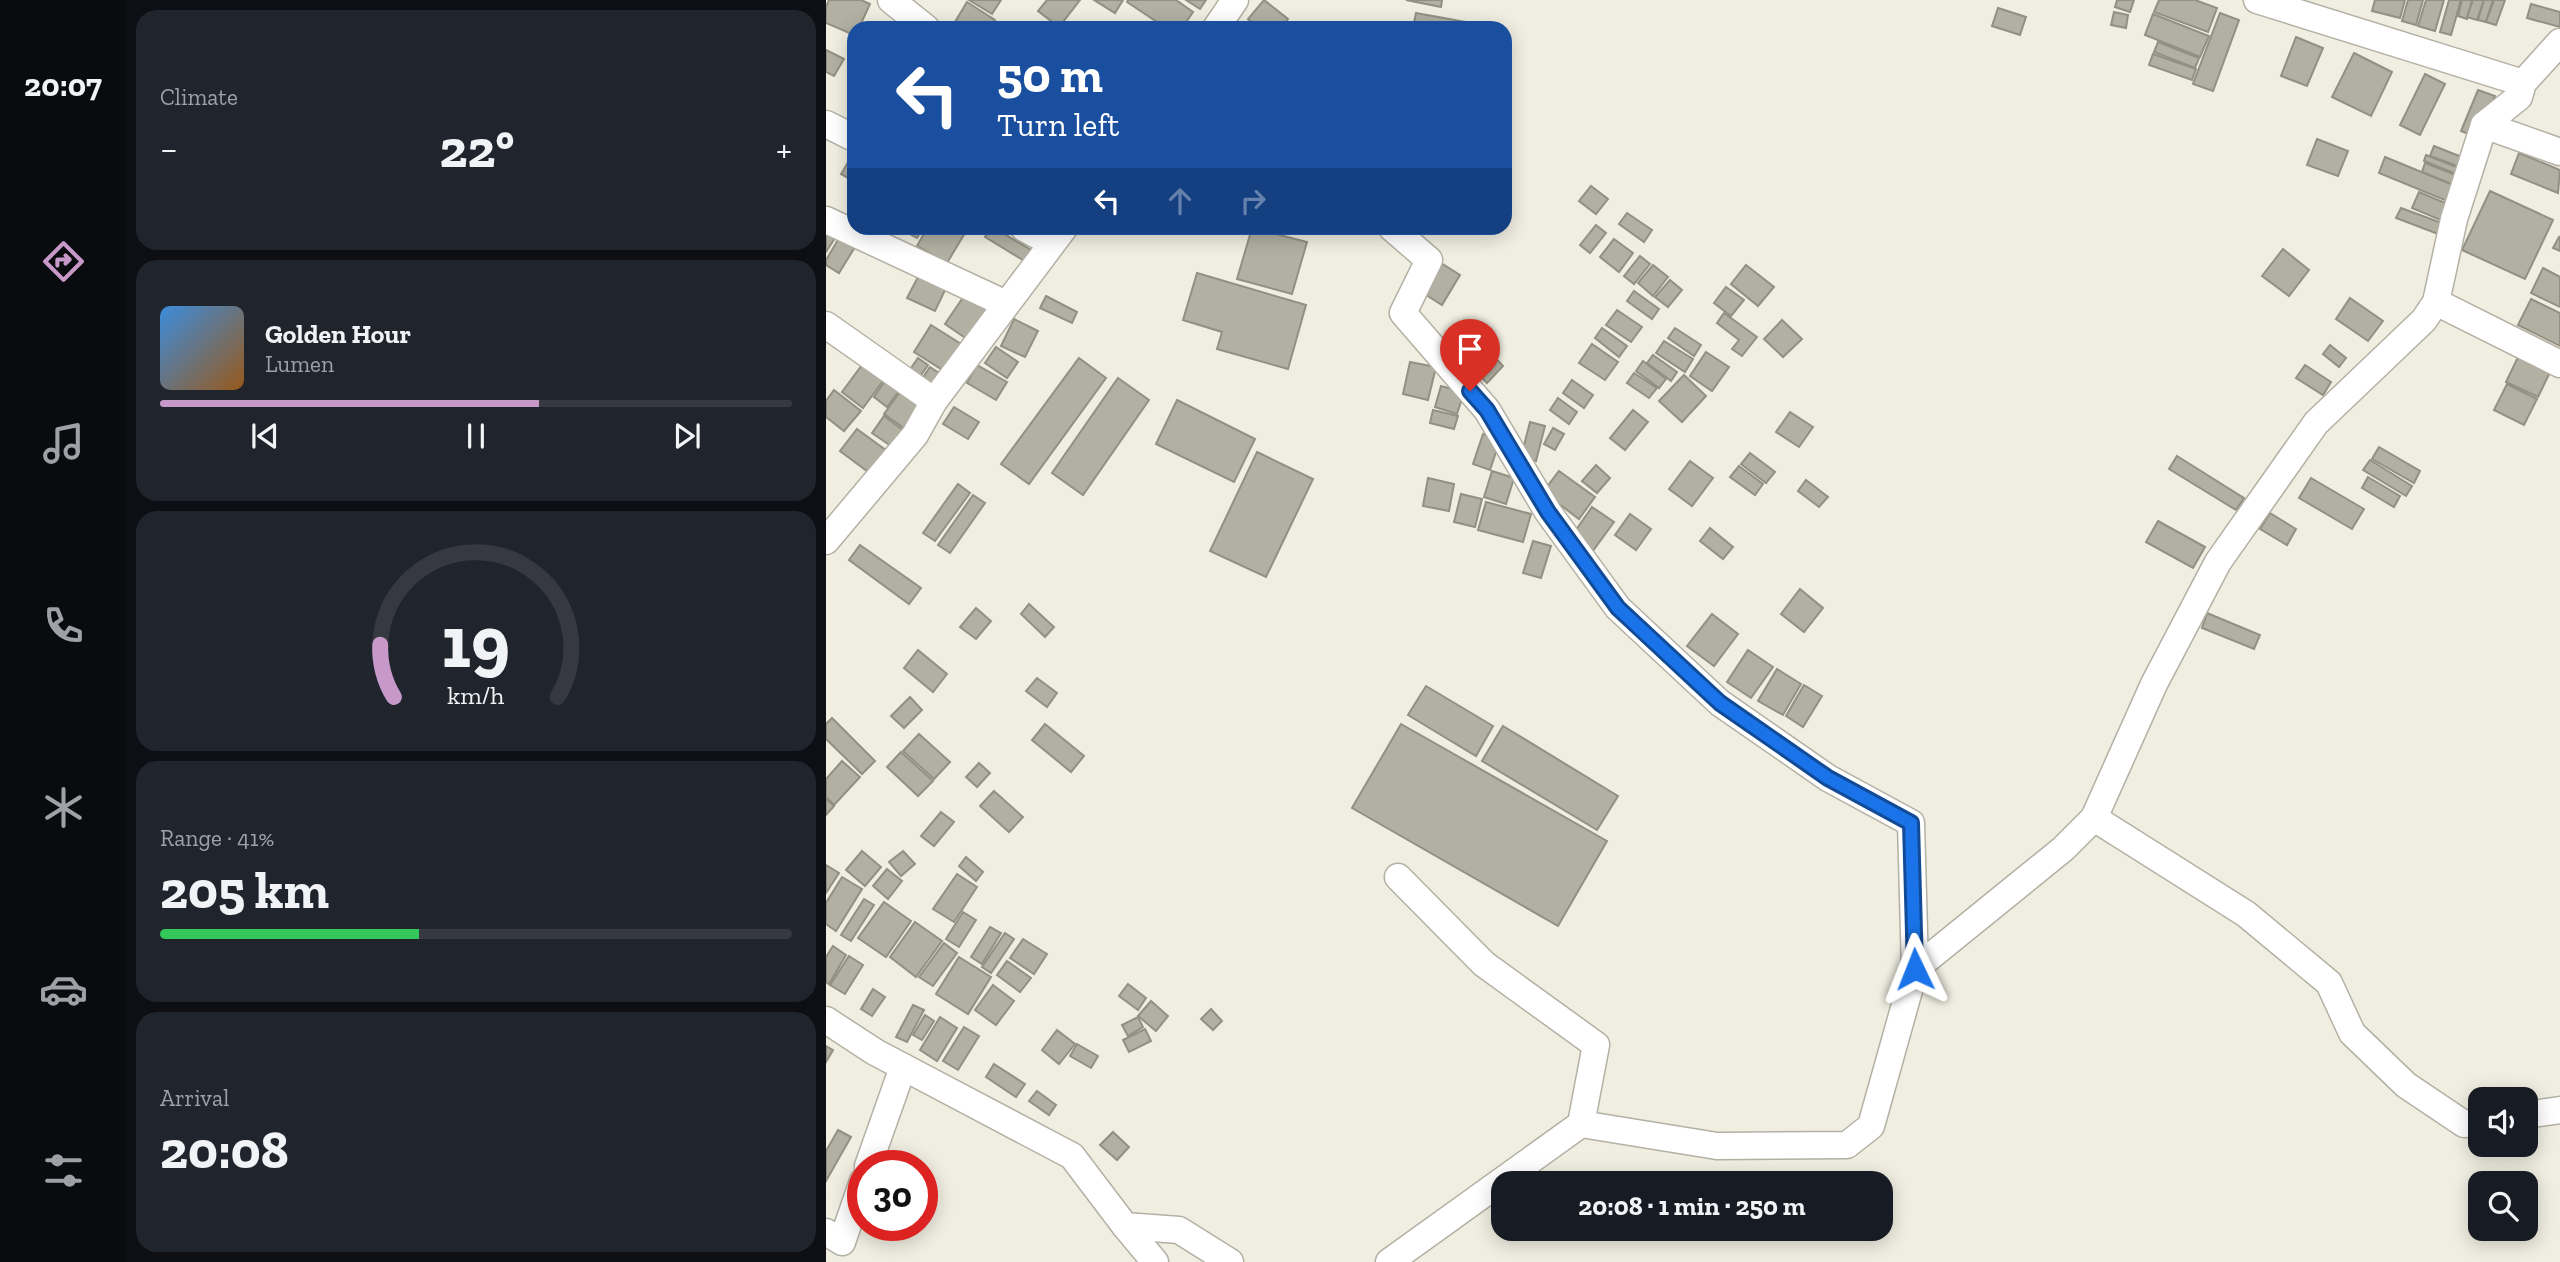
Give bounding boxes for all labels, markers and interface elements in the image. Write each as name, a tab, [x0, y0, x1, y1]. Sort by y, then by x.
text: 50 m	[997, 46, 1103, 105]
icon: left	[882, 49, 973, 140]
text: 20:07	[24, 66, 102, 104]
text: Climate	[160, 83, 238, 111]
text: Turn left	[997, 106, 1119, 144]
text: 22°	[440, 118, 514, 180]
text: −	[160, 126, 178, 172]
text: +	[776, 126, 792, 172]
icon: left	[1088, 182, 1126, 220]
icon: ahead	[1161, 182, 1199, 220]
icon: right	[1234, 182, 1272, 220]
icon: directions	[39, 237, 88, 286]
text: Golden Hour	[265, 318, 411, 350]
pin	[1440, 319, 1500, 391]
icon: arrive	[1451, 330, 1489, 368]
text: Lumen	[265, 350, 334, 378]
icon: previous	[246, 417, 284, 455]
icon: pause	[457, 417, 495, 455]
icon: next	[668, 417, 706, 455]
icon: music	[39, 419, 88, 468]
text: 19	[442, 598, 510, 686]
icon: phone	[39, 601, 88, 650]
text: km/h	[447, 680, 505, 710]
icon: climate	[39, 783, 88, 832]
text: Range · 41%	[160, 824, 274, 852]
text: 205 km	[160, 859, 329, 921]
position arrow	[1878, 932, 1952, 1006]
icon: car	[39, 965, 88, 1014]
text: Arrival	[160, 1084, 229, 1112]
map controls	[2468, 1087, 2538, 1241]
button: sound	[2468, 1087, 2538, 1157]
text: 20:08	[160, 1119, 289, 1181]
icon: filters	[39, 1146, 88, 1195]
speed limit sign: 30	[847, 1150, 938, 1241]
button: search	[2468, 1171, 2538, 1241]
text: 20:08 · 1 min · 250 m	[1578, 1190, 1806, 1222]

